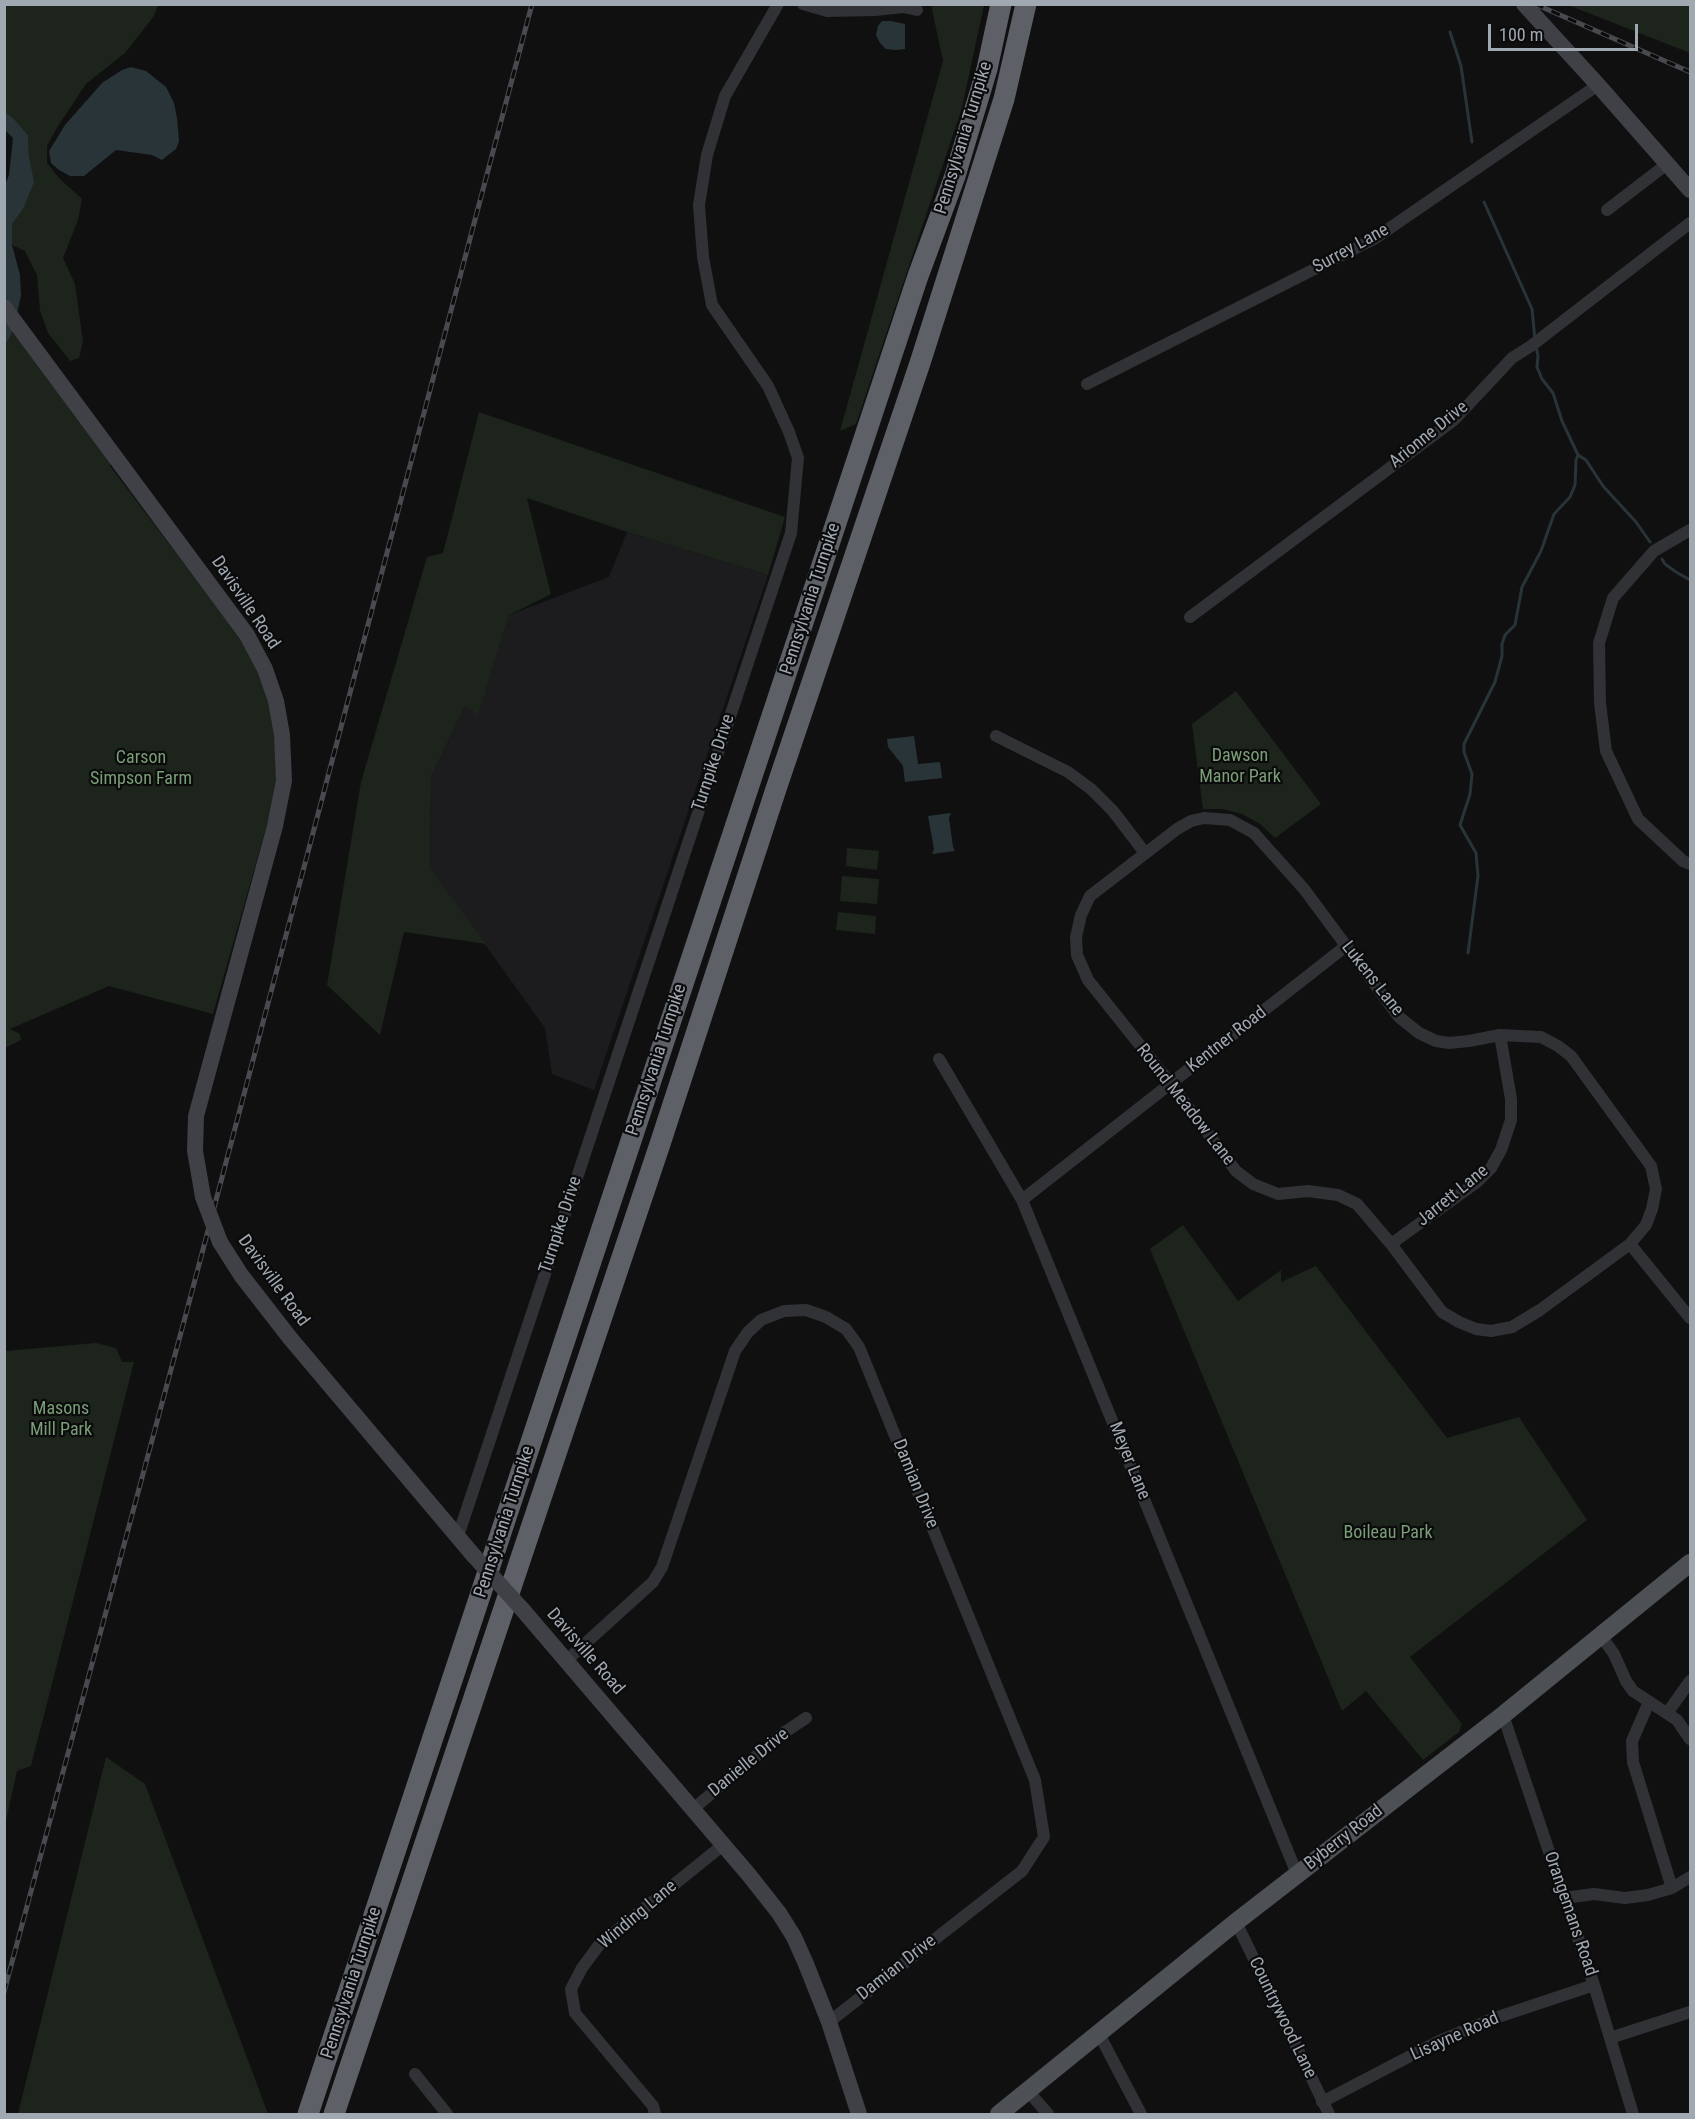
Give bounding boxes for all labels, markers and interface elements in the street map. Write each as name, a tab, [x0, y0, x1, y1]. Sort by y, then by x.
scale bar	[1491, 12, 1641, 50]
text: 100 m	[1499, 24, 1543, 45]
street label: Pennsylvania Turnpike	[931, 59, 997, 217]
street label: Surrey Lane	[1309, 219, 1393, 279]
street label: Arionne Drive	[1385, 397, 1473, 473]
street label: Pennsylvania Turnpike	[776, 520, 846, 678]
street label: Davisville Road	[206, 552, 284, 654]
street label: Turnpike Drive	[688, 712, 740, 814]
park label: Dawson Manor Park	[1199, 745, 1281, 788]
park label: Carson Simpson Farm	[90, 747, 192, 789]
street label: Lukens Lane	[1336, 937, 1408, 1021]
street label: Pennsylvania Turnpike	[622, 981, 692, 1139]
street label: Kentner Road	[1183, 1002, 1271, 1078]
street label: Round Meadow Lane	[1131, 1040, 1239, 1170]
street label: Jarrett Lane	[1413, 1161, 1493, 1231]
street label: Turnpike Drive	[535, 1174, 587, 1276]
street label: Davisville Road	[233, 1231, 313, 1331]
park label: Masons Mill Park	[30, 1398, 92, 1440]
street label: Meyer Lane	[1104, 1419, 1154, 1503]
street label: Damian Drive	[887, 1436, 943, 1532]
street label: Pennsylvania Turnpike	[470, 1443, 540, 1601]
park label: Boileau Park	[1343, 1522, 1433, 1544]
street label: Davisville Road	[542, 1604, 628, 1700]
street label: Danielle Drive	[705, 1724, 793, 1802]
street label: Byberry Road	[1300, 1801, 1388, 1875]
street label: Orangemans Road	[1539, 1849, 1601, 1979]
street label: Winding Lane	[594, 1876, 682, 1954]
street label: Pennsylvania Turnpike	[317, 1904, 387, 2062]
street label: Damian Drive	[853, 1931, 941, 2005]
street label: Countrywood Lane	[1243, 1954, 1321, 2082]
street label: Lisayne Road	[1408, 2008, 1502, 2066]

